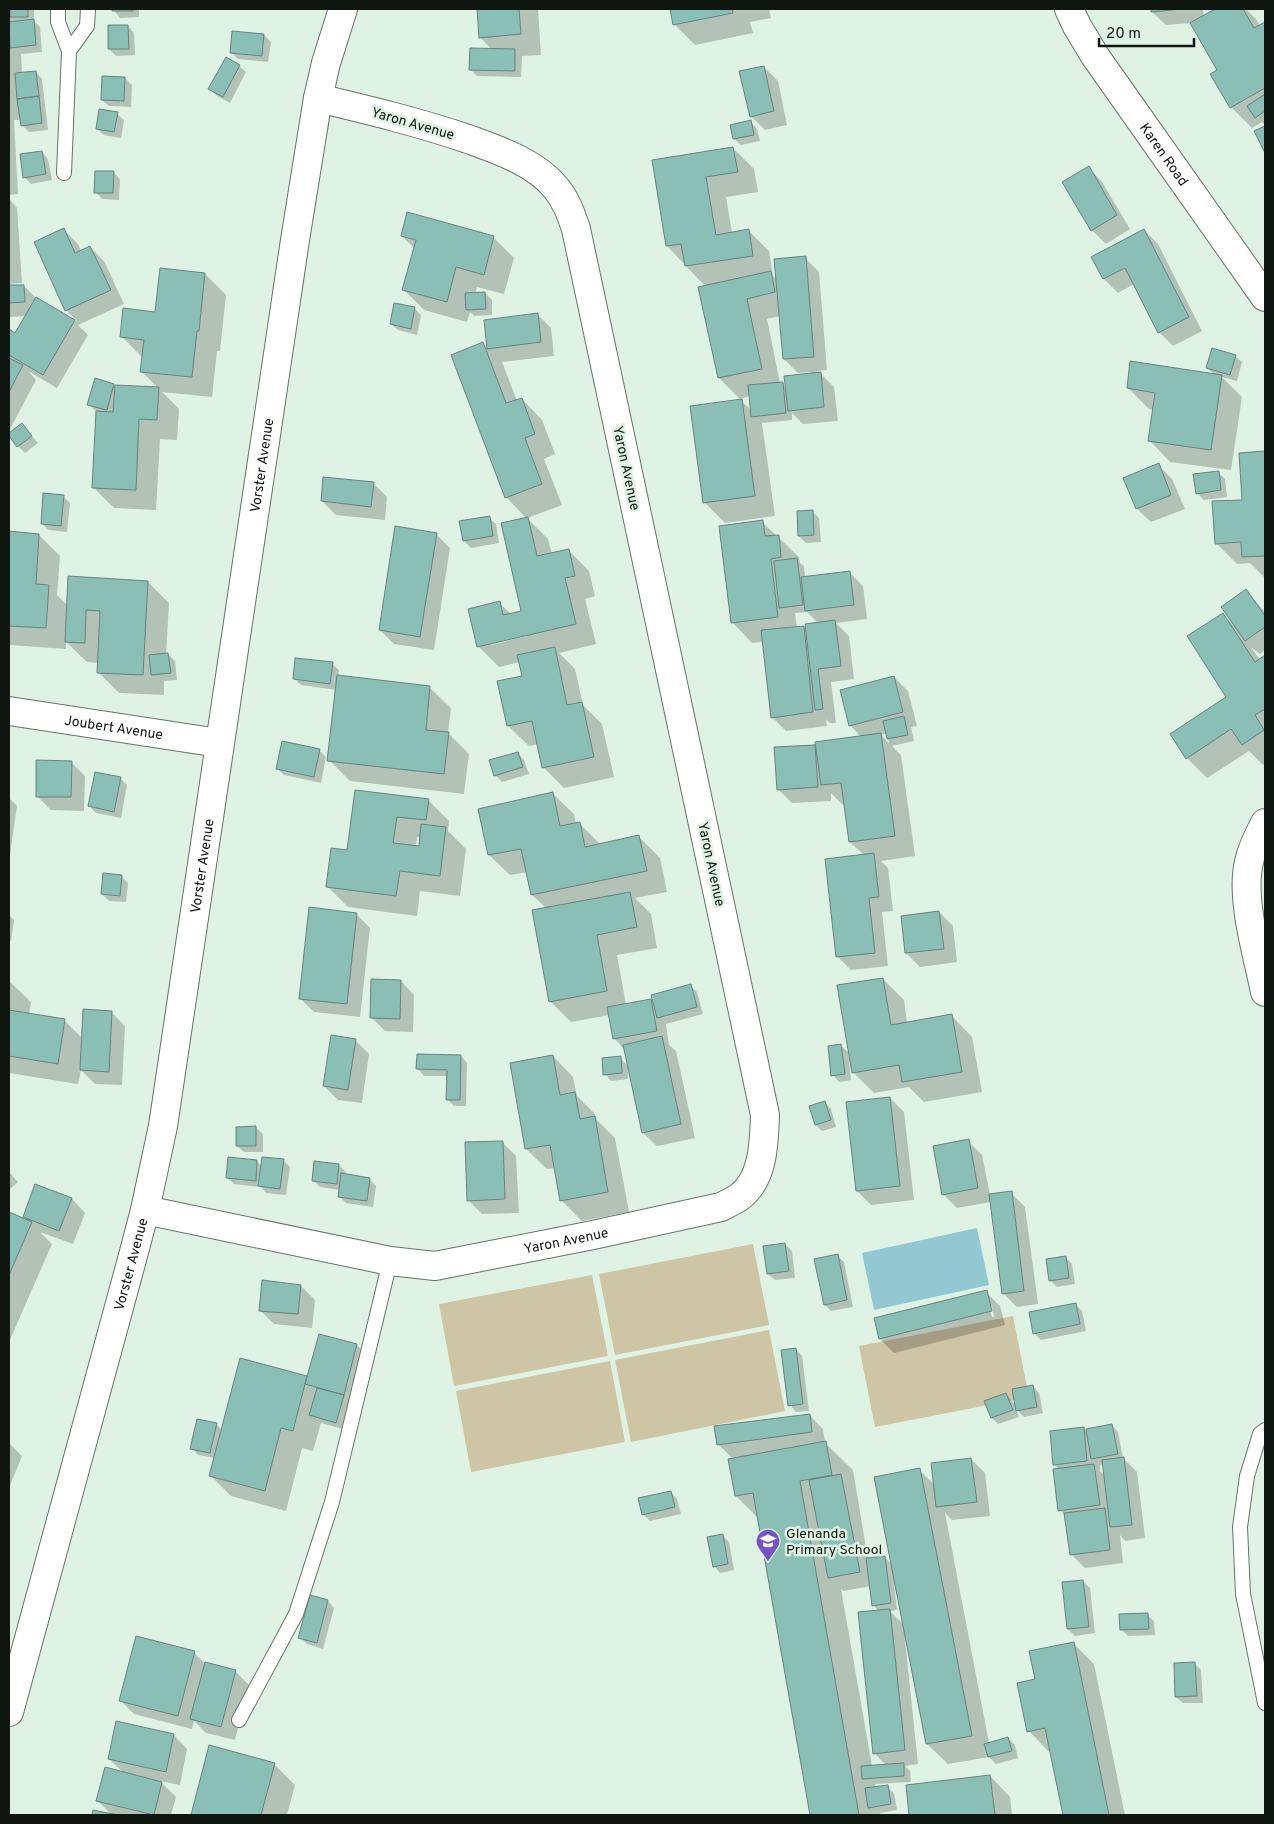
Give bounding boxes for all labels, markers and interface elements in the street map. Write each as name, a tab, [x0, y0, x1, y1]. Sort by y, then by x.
scale bar	[1099, 15, 1194, 47]
text: 20 m	[1106, 25, 1141, 44]
street label: Yaron Avenue	[369, 104, 456, 144]
street label: Karen Road	[1135, 120, 1191, 190]
street label: Vorster Avenue	[247, 417, 278, 514]
street label: Yaron Avenue	[608, 425, 643, 512]
street label: Joubert Avenue	[63, 713, 164, 744]
street label: Vorster Avenue	[188, 818, 219, 914]
street label: Yaron Avenue	[693, 821, 728, 908]
street label: Vorster Avenue	[111, 1216, 153, 1313]
street label: Yaron Avenue	[522, 1225, 610, 1258]
place label: Glenanda Primary School	[786, 1526, 882, 1559]
school or university icon: Glenanda Primary School	[755, 1528, 781, 1562]

